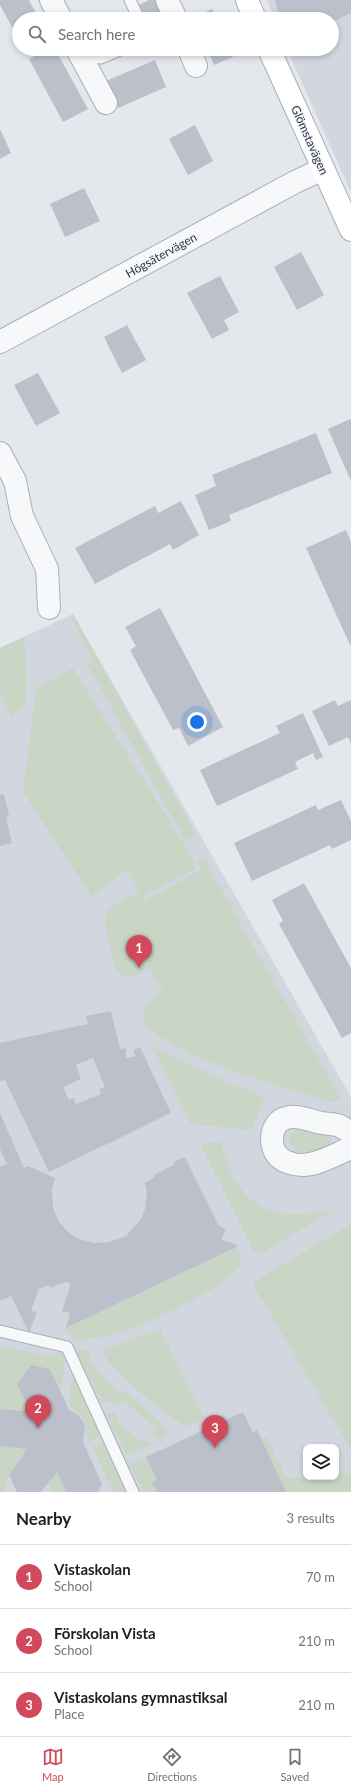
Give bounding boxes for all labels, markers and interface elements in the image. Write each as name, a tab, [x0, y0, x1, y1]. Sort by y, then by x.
search box	[12, 12, 339, 56]
icon: search	[26, 23, 48, 45]
text: Search here	[58, 25, 135, 43]
street label: Glömstavägen	[288, 103, 332, 177]
street label: Högsätervägen	[123, 229, 199, 281]
your location	[187, 712, 207, 732]
pin: 1	[126, 935, 152, 968]
pin: 2	[25, 1395, 51, 1428]
pin: 3	[202, 1415, 228, 1448]
map controls	[303, 1444, 339, 1480]
button: layers	[303, 1444, 339, 1480]
text: Nearby	[16, 1508, 71, 1529]
text: 3 results	[287, 1510, 335, 1526]
text: Vistaskolan	[54, 1560, 131, 1578]
text: 1	[25, 1569, 33, 1585]
text: 70 m	[306, 1569, 335, 1585]
text: School	[54, 1578, 92, 1594]
text: Förskolan Vista	[54, 1624, 156, 1642]
text: 2	[25, 1633, 33, 1649]
text: 210 m	[298, 1633, 335, 1649]
text: School	[54, 1642, 92, 1658]
text: Vistaskolans gymnastiksal	[54, 1688, 228, 1706]
text: 3	[25, 1697, 33, 1713]
text: 210 m	[298, 1697, 335, 1713]
text: Place	[54, 1706, 84, 1722]
tab: Map	[42, 1746, 64, 1783]
tab: Directions	[147, 1746, 197, 1783]
tab: Saved	[280, 1746, 309, 1783]

